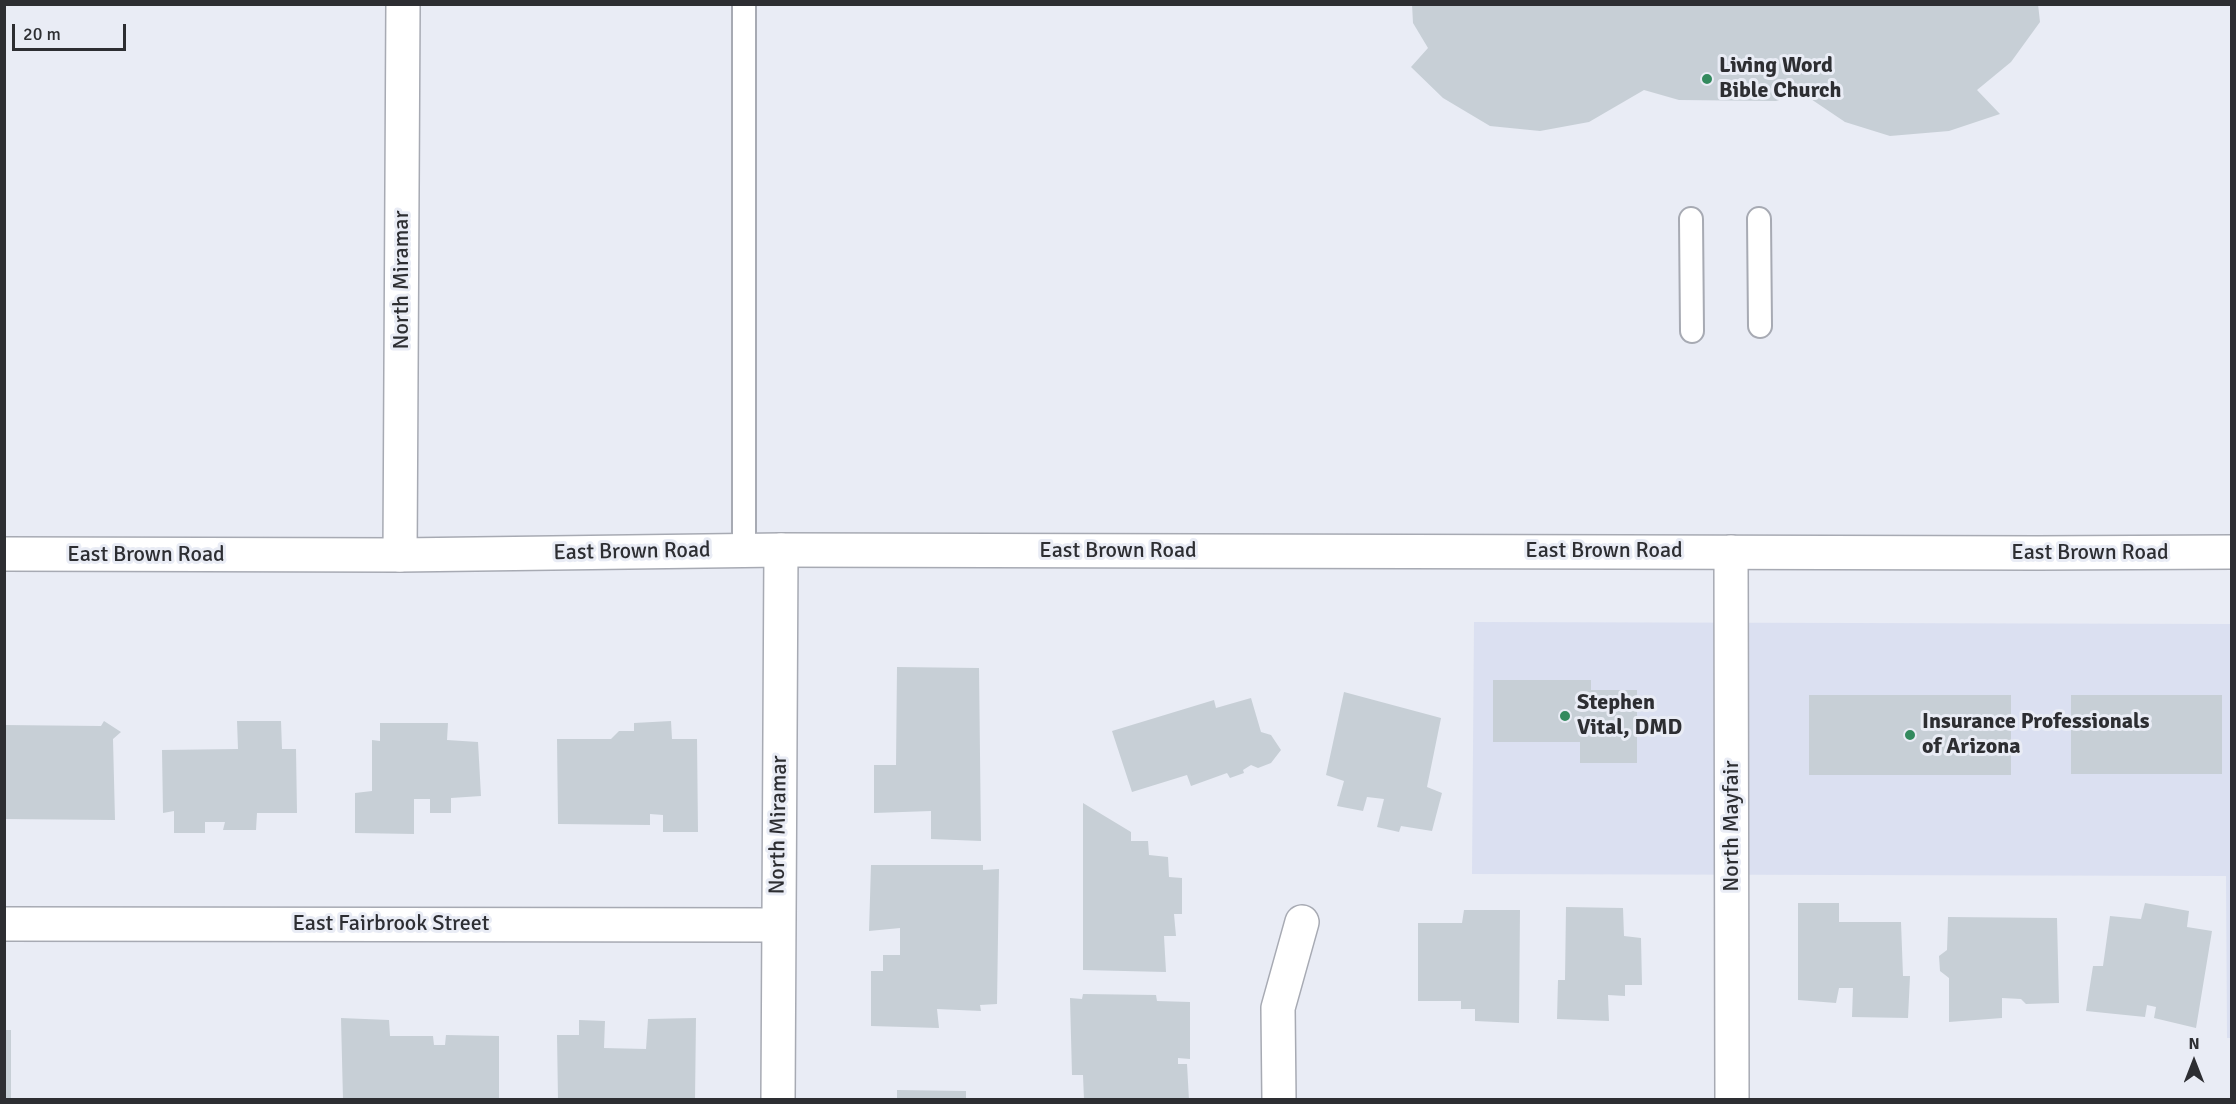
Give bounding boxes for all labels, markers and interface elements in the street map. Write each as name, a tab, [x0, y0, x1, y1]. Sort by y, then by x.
scale bar	[15, 12, 129, 50]
text: 20 m	[23, 23, 61, 45]
place label: Living Word Bible Church	[1719, 53, 1841, 104]
marker: Living Word Bible Church	[1700, 72, 1714, 86]
street label: North Miramar	[389, 210, 415, 350]
street label: East Brown Road	[553, 537, 711, 567]
street label: East Brown Road	[1039, 538, 1197, 564]
street label: East Brown Road	[1525, 538, 1683, 564]
street label: East Brown Road	[2011, 540, 2169, 566]
street label: East Brown Road	[67, 542, 225, 568]
place label: Stephen Vital, DMD	[1577, 690, 1682, 742]
marker: Stephen Vital, DMD	[1558, 709, 1572, 723]
place label: Insurance Professionals of Arizona	[1922, 709, 2150, 760]
marker: Insurance Professionals of Arizona	[1903, 728, 1917, 742]
street label: North Miramar	[765, 755, 793, 895]
street label: North Mayfair	[1719, 760, 1745, 892]
street label: East Fairbrook Street	[293, 911, 489, 937]
north arrow	[2164, 1032, 2224, 1092]
text: N	[2188, 1034, 2200, 1054]

